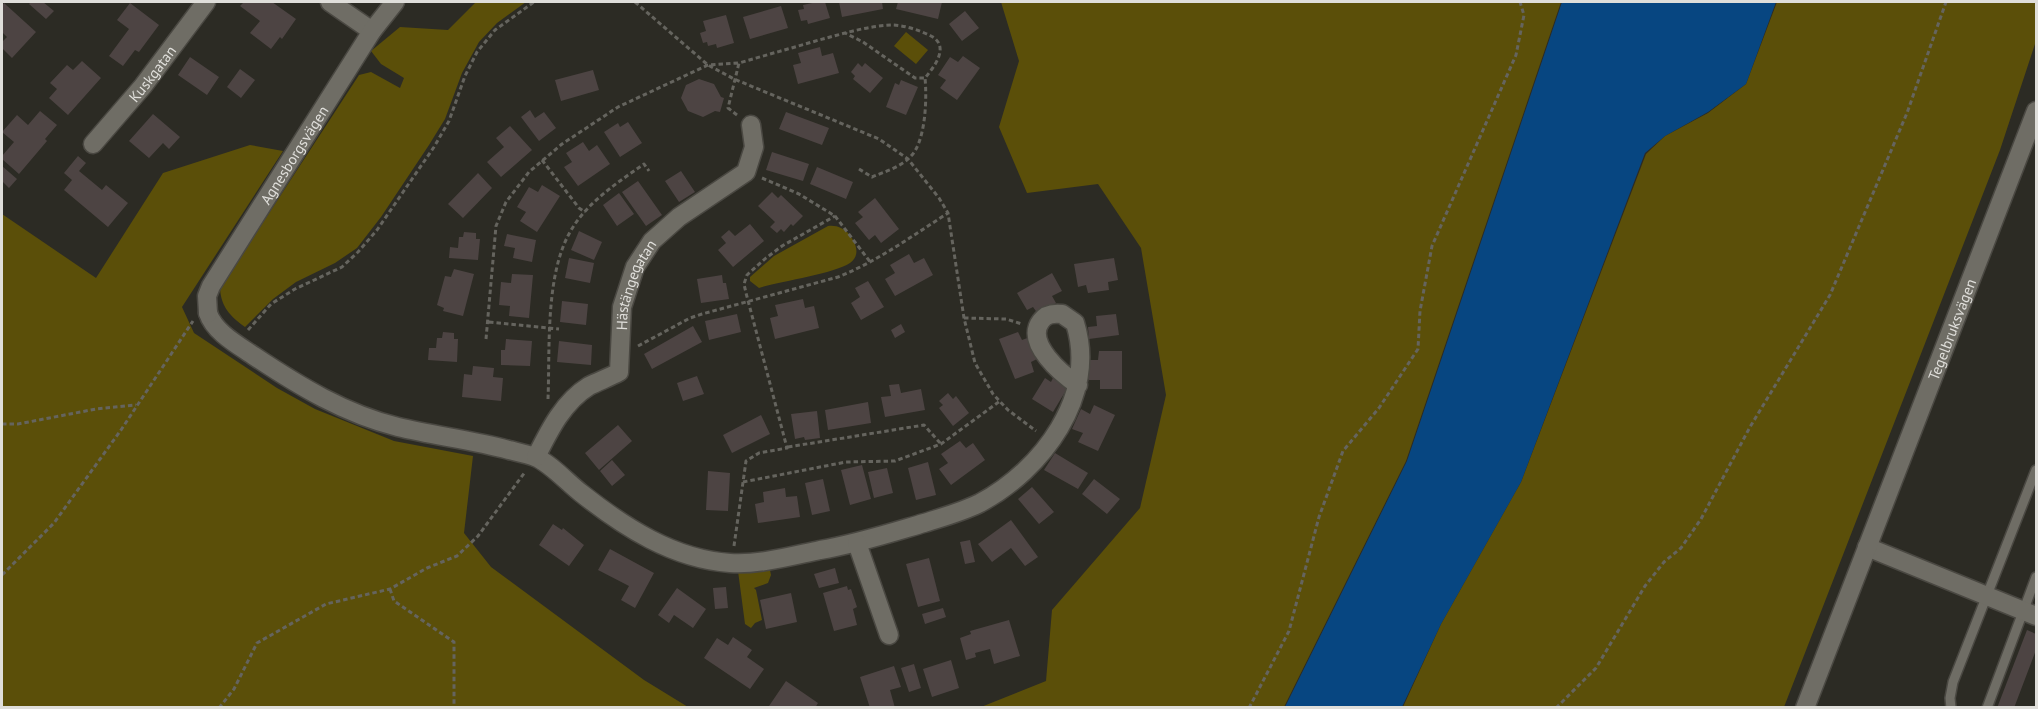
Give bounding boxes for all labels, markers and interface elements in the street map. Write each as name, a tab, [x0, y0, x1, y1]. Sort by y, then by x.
street label: Kuskgatan	[124, 41, 180, 106]
street label: Agnesborgsvägen	[256, 102, 332, 208]
street label: Hästängegatan	[611, 236, 660, 331]
street label: Tegelbruksvägen	[1923, 276, 1980, 383]

